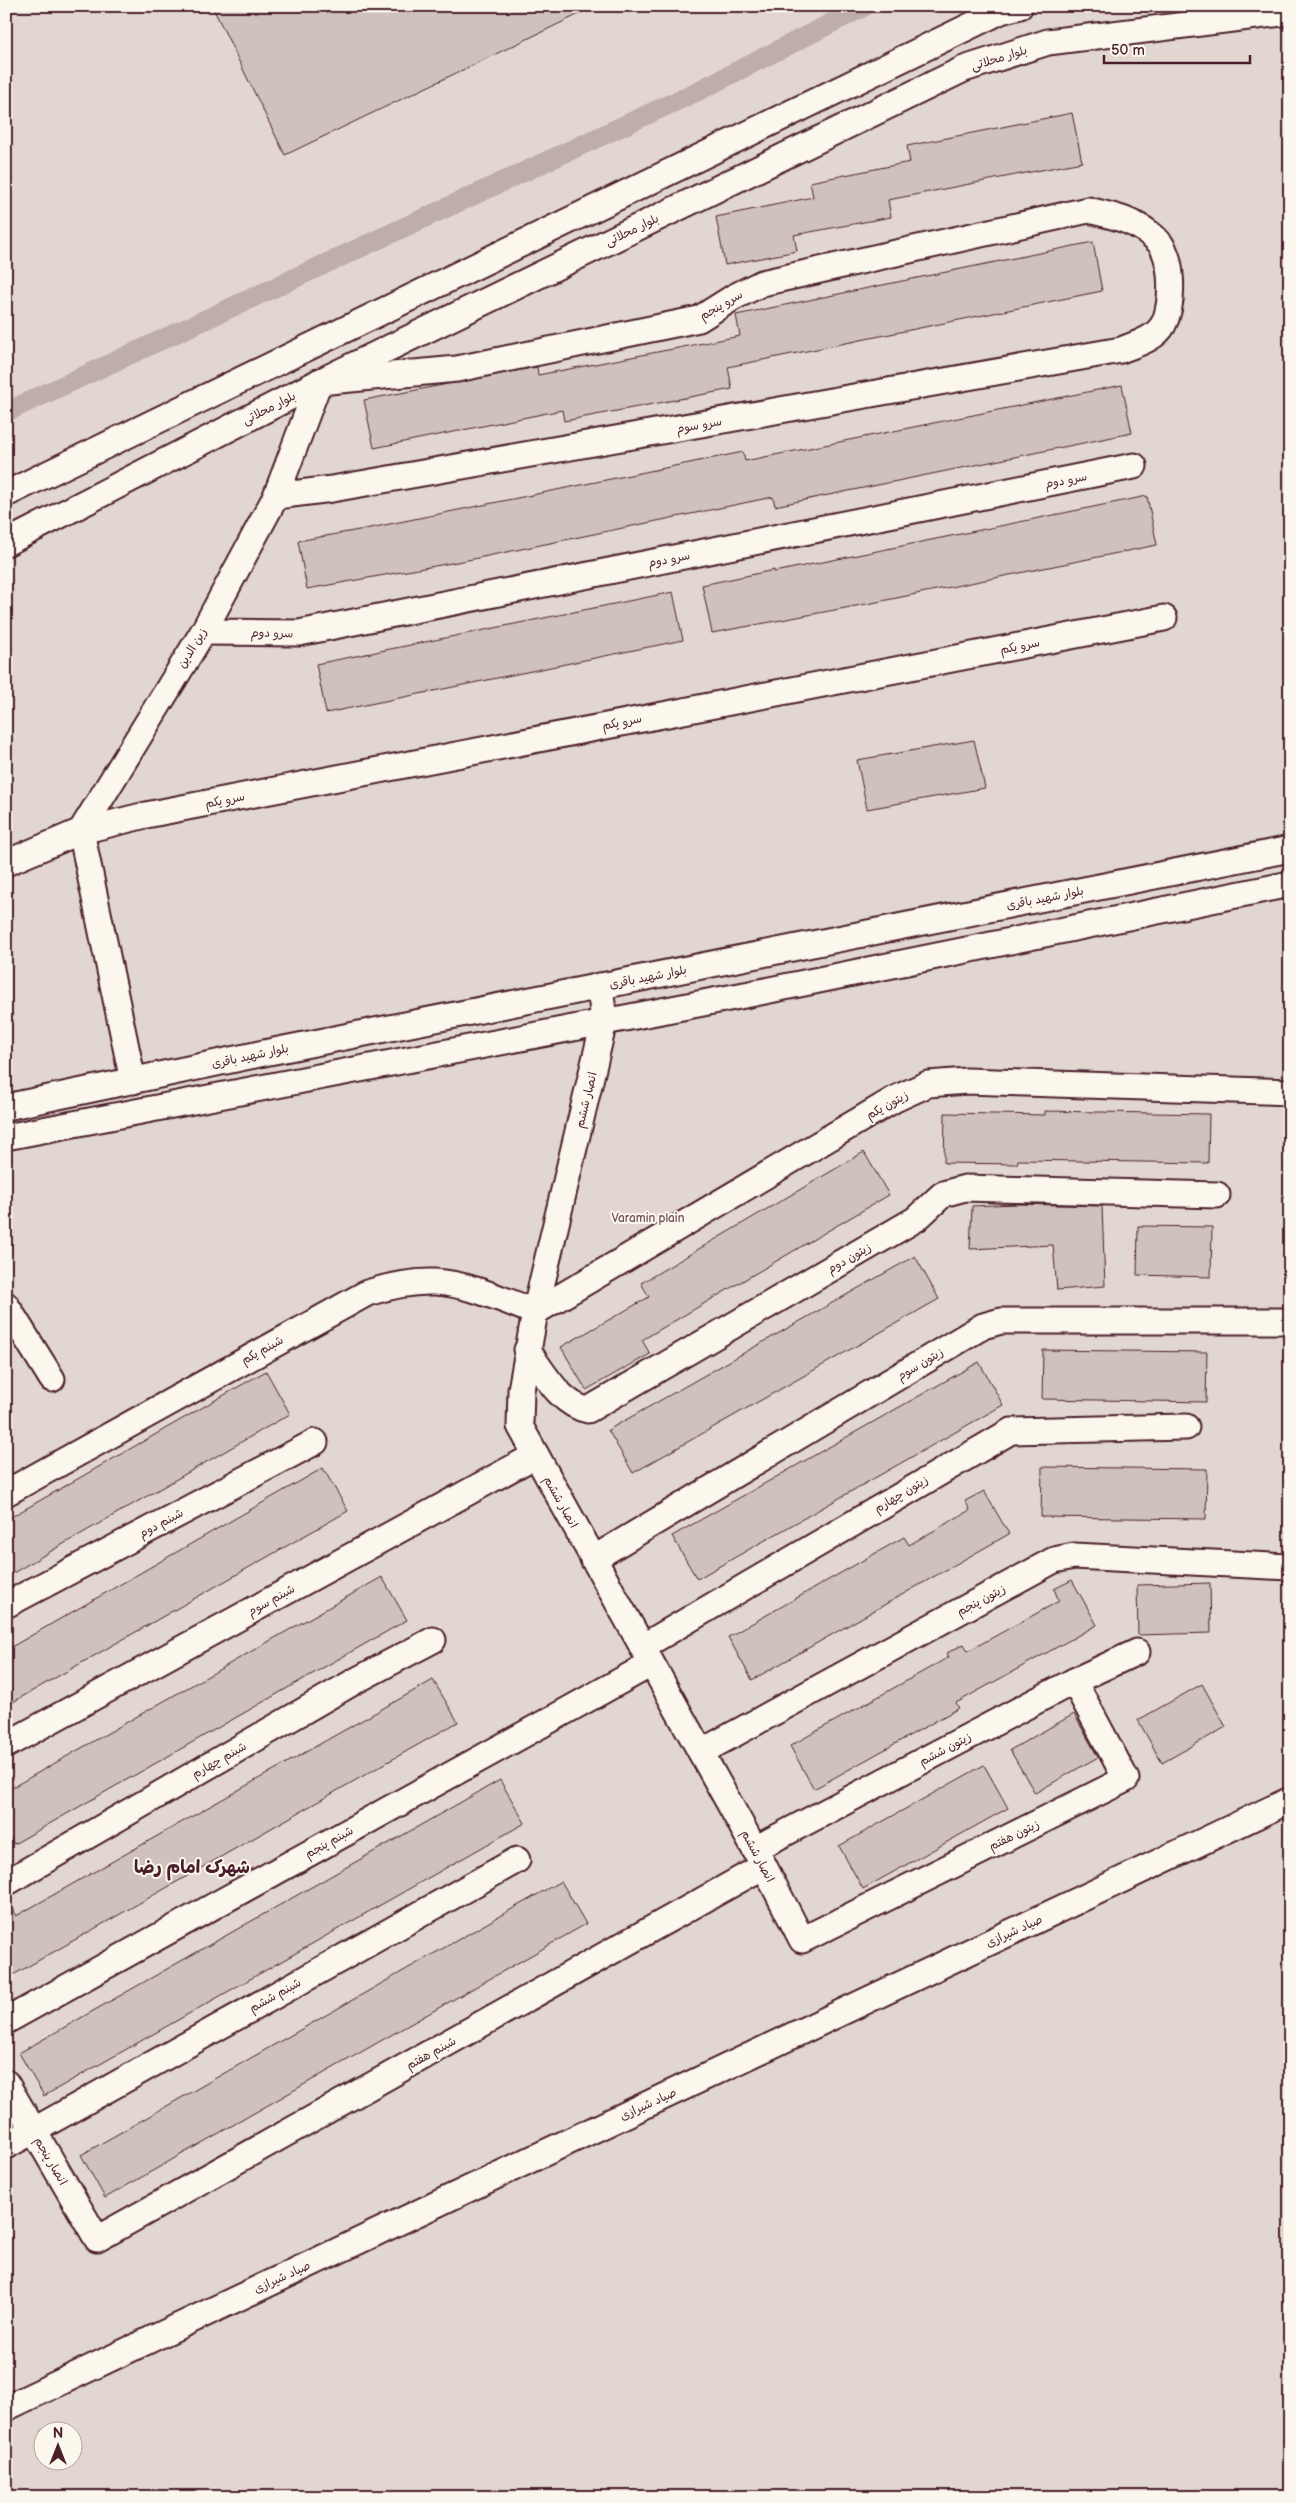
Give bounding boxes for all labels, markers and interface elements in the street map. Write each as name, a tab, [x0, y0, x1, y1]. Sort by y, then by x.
scale bar	[1104, 32, 1250, 64]
text: 50 m	[1111, 41, 1145, 60]
street label: بلوار محلاتی	[969, 43, 1029, 74]
street label: بلوار محلاتی	[603, 211, 661, 250]
street label: سرو پنجم	[697, 287, 746, 325]
street label: بلوار محلاتی	[240, 389, 298, 428]
street label: سرو سوم	[675, 414, 723, 438]
street label: سرو دوم	[1044, 469, 1089, 493]
street label: سرو دوم	[647, 548, 692, 572]
street label: زین الدین	[175, 625, 210, 671]
street label: سرو دوم	[251, 626, 293, 642]
street label: سرو یکم	[999, 635, 1041, 659]
street label: سرو یکم	[601, 711, 643, 735]
street label: سرو یکم	[204, 789, 246, 813]
street label: بلوار شهید باقری	[1005, 884, 1085, 913]
street label: بلوار شهید باقری	[608, 963, 688, 992]
street label: بلوار شهید باقری	[210, 1041, 290, 1072]
street label: انصار ششم	[572, 1071, 602, 1130]
street label: زیتون یکم	[864, 1088, 911, 1124]
park label: Varamin plain	[612, 1211, 685, 1226]
street label: زیتون دوم	[825, 1240, 874, 1278]
street label: شبنم یکم	[239, 1333, 286, 1369]
street label: زیتون سوم	[894, 1345, 947, 1385]
street label: زیتون چهارم	[871, 1472, 932, 1517]
street label: انصار ششم	[539, 1474, 581, 1531]
street label: شبنم دوم	[136, 1505, 187, 1542]
street label: شبنم سوم	[245, 1581, 298, 1620]
street label: زیتون پنجم	[954, 1581, 1009, 1620]
street label: زیتون ششم	[917, 1729, 974, 1770]
street label: شبنم چهارم	[189, 1739, 250, 1783]
street label: زیتون هفتم	[986, 1817, 1042, 1855]
street label: شبنم پنجم	[302, 1823, 357, 1863]
street label: انصار ششم	[737, 1827, 778, 1886]
district label: شهرک امام رضا	[134, 1857, 250, 1881]
street label: صیاد شیرازی	[984, 1912, 1045, 1951]
street label: شبنم ششم	[247, 1975, 304, 2017]
street label: شبنم هفتم	[404, 2034, 459, 2074]
street label: صیاد شیرازی	[618, 2085, 679, 2124]
street label: انصار پنجم	[30, 2135, 70, 2188]
street label: صیاد شیرازی	[252, 2258, 313, 2297]
north arrow	[32, 2420, 82, 2470]
text: N	[53, 2425, 63, 2442]

